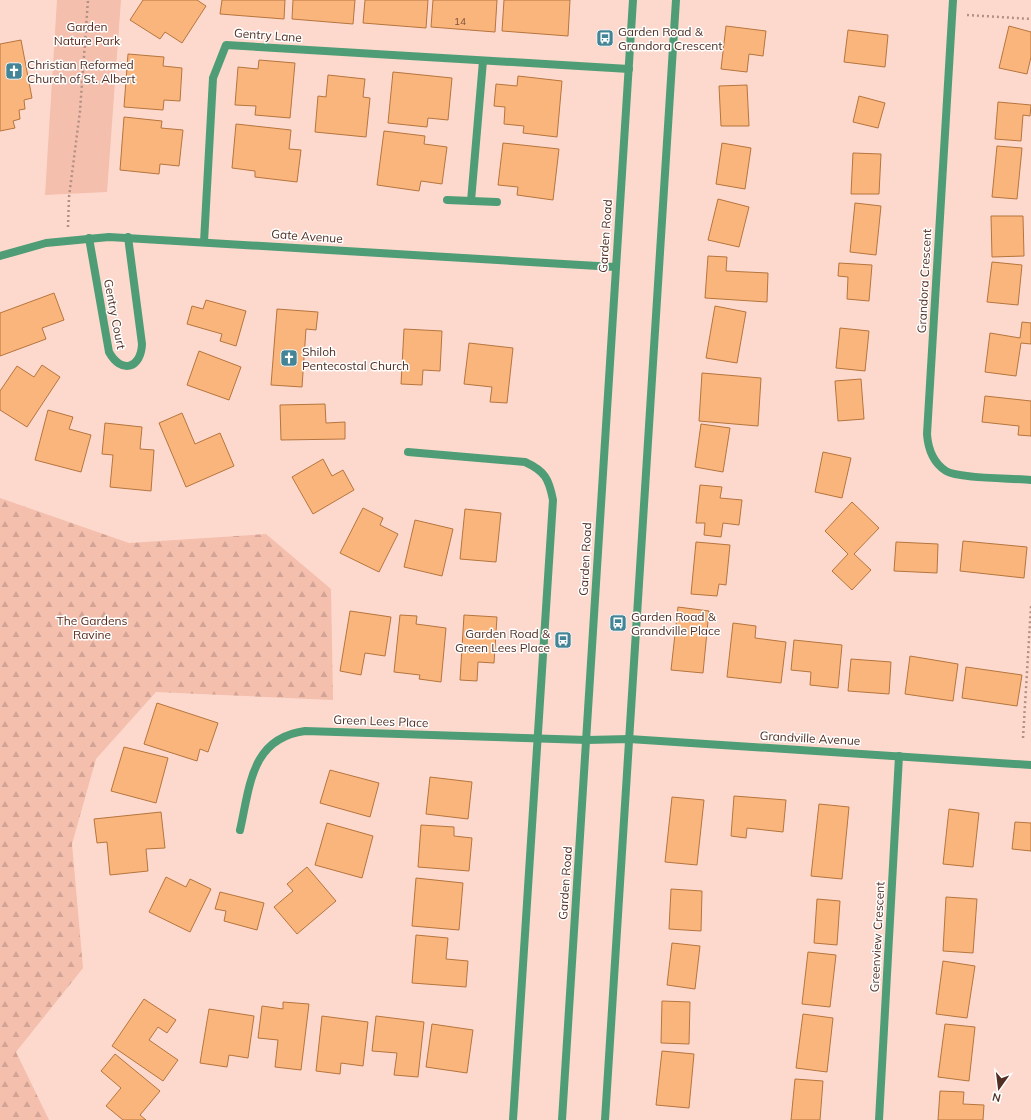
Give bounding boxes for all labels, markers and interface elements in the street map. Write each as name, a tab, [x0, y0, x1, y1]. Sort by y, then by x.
house number: 14	[454, 15, 466, 28]
park label: Garden Nature Park	[54, 19, 121, 48]
place label: Garden Road & Grandora Crescent	[618, 24, 723, 53]
street label: Gentry Lane	[234, 25, 302, 45]
bus stop icon: Garden Road & Grandora Crescent	[595, 28, 615, 48]
place label: Christian Reformed Church of St. Albert	[27, 57, 136, 86]
church icon: Christian Reformed Church of St. Albert	[4, 61, 24, 81]
street label: Garden Road	[595, 199, 615, 273]
street label: Gate Avenue	[271, 226, 343, 246]
street label: Grandora Crescent	[914, 228, 934, 334]
street label: Gentry Court	[101, 278, 129, 350]
place label: Shiloh Pentecostal Church	[302, 344, 409, 373]
church icon: Shiloh Pentecostal Church	[279, 348, 299, 368]
street label: Garden Road	[576, 522, 594, 596]
place label: Garden Road & Grandville Place	[631, 609, 720, 638]
park label: The Gardens Ravine	[57, 613, 127, 642]
bus stop icon: Garden Road & Grandville Place	[608, 613, 628, 633]
place label: Garden Road & Green Lees Place	[455, 626, 551, 655]
bus stop icon: Garden Road & Green Lees Place	[553, 630, 573, 650]
street label: Green Lees Place	[333, 712, 429, 730]
street label: Grandville Avenue	[759, 728, 861, 748]
street label: Garden Road	[555, 846, 575, 920]
street label: Greenview Crescent	[867, 881, 887, 993]
north arrow	[979, 1068, 1019, 1108]
text: N	[991, 1090, 1002, 1106]

